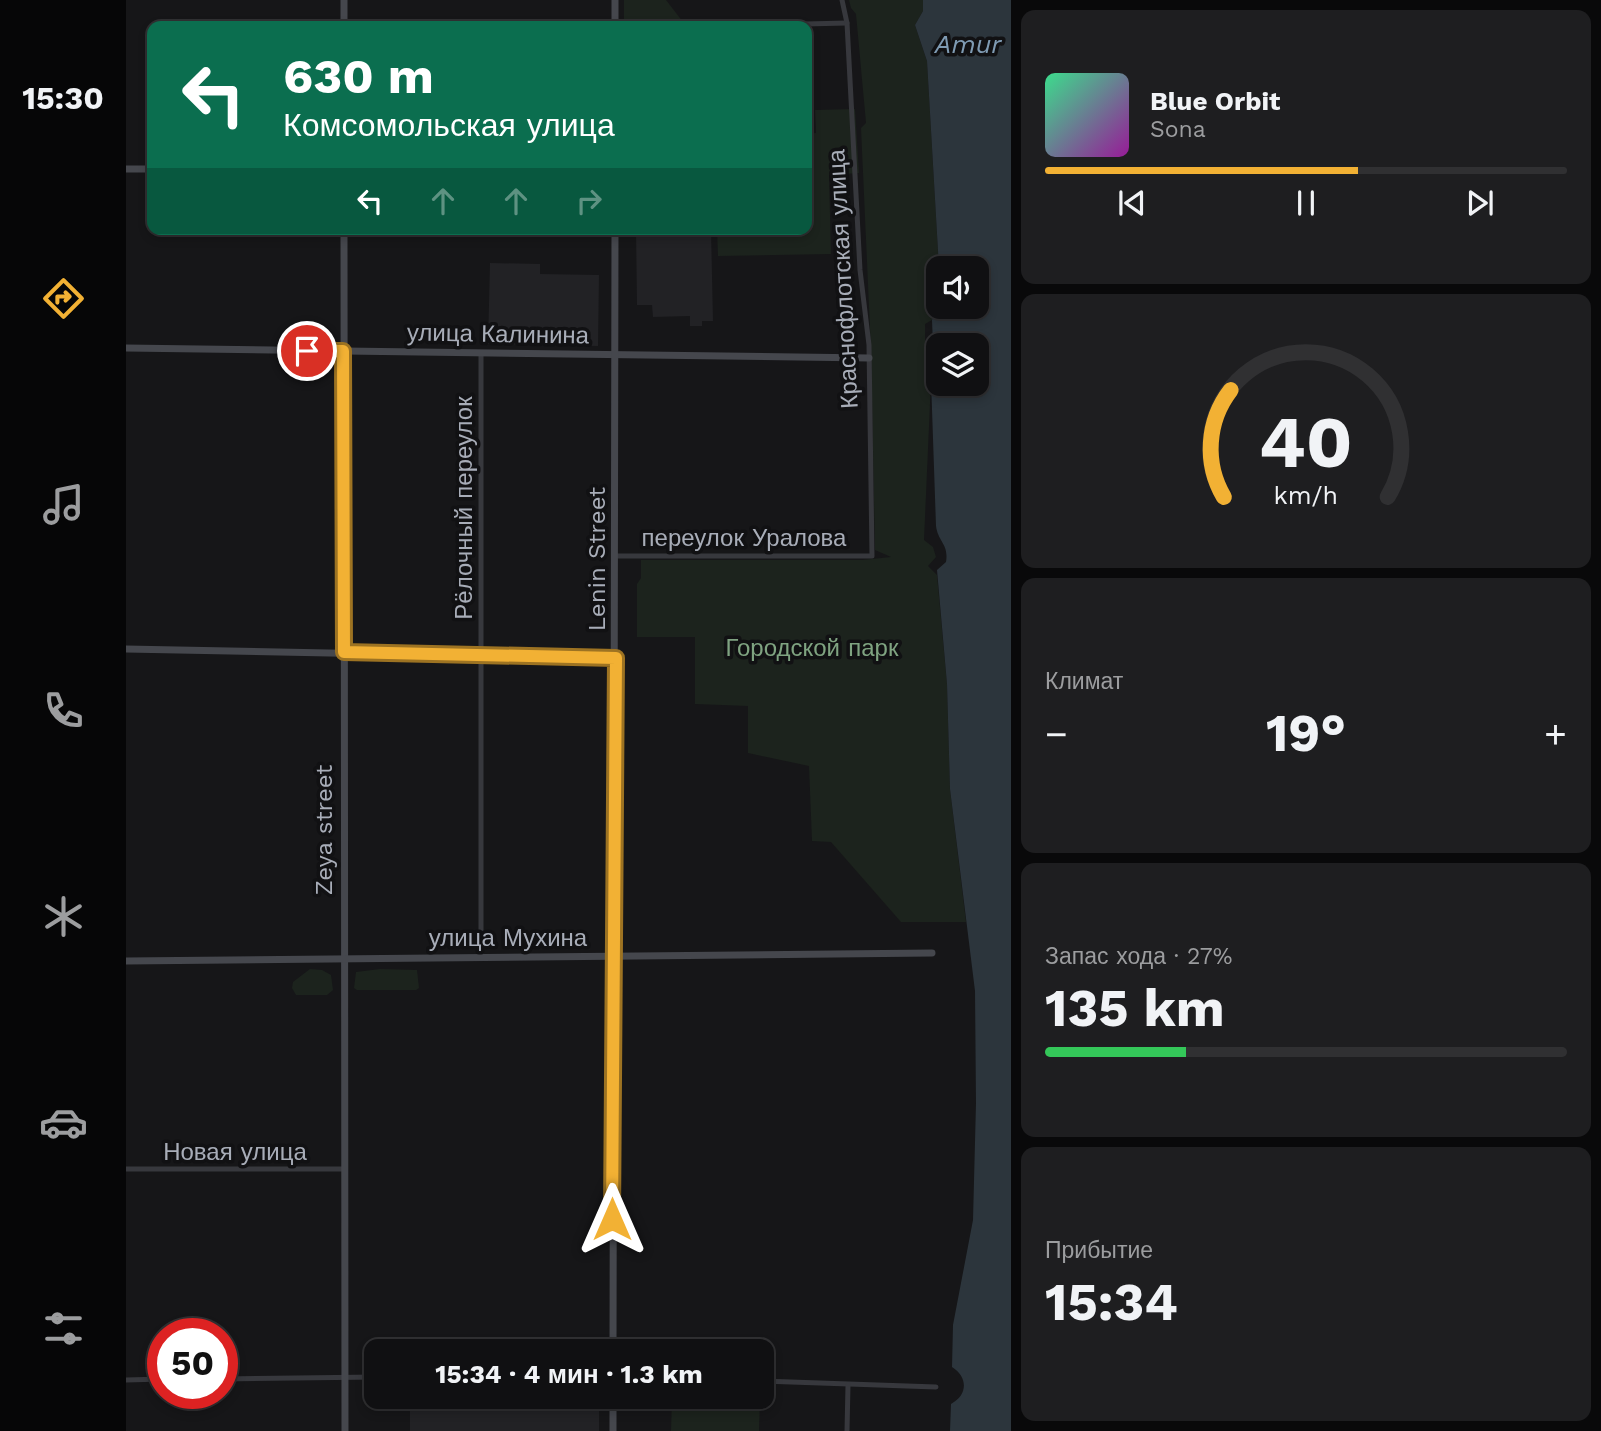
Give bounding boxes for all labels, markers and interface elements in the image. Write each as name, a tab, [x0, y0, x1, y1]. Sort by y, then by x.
water label: Amur	[934, 29, 1002, 59]
text: 630 m	[283, 47, 434, 105]
icon: left	[168, 49, 259, 140]
text: 15:30	[22, 79, 104, 117]
text: Blue Orbit	[1150, 86, 1280, 116]
text: Комсомольская улица	[283, 106, 615, 144]
text: Sona	[1150, 116, 1206, 143]
street label: Краснофлотская улица	[822, 148, 864, 409]
icon: left	[351, 182, 389, 220]
icon: ahead	[424, 182, 462, 220]
icon: ahead	[497, 182, 535, 220]
icon: right	[570, 182, 608, 220]
icon: previous	[1113, 184, 1151, 222]
icon: pause	[1287, 184, 1325, 222]
icon: next	[1461, 184, 1499, 222]
map controls	[926, 256, 989, 396]
button: sound	[926, 256, 989, 319]
icon: directions	[39, 274, 88, 323]
street label: улица Калинина	[407, 318, 590, 350]
pin	[277, 321, 337, 381]
icon: arrive	[288, 332, 326, 370]
button: layers	[926, 333, 989, 396]
street label: Рёлочный переулок	[450, 396, 478, 620]
text: 40	[1259, 400, 1353, 486]
icon: music	[39, 480, 88, 529]
text: km/h	[1274, 481, 1338, 510]
street label: Lenin Street	[583, 487, 611, 631]
street label: переулок Уралова	[642, 524, 847, 552]
park label: Городской парк	[726, 634, 899, 662]
text: Климат	[1045, 668, 1123, 695]
icon: phone	[39, 686, 88, 735]
text: 19°	[1266, 703, 1346, 764]
text: −	[1045, 712, 1068, 756]
text: +	[1544, 712, 1567, 756]
street label: Zeya street	[310, 765, 338, 895]
icon: climate	[39, 892, 88, 941]
street label: улица Мухина	[429, 924, 588, 952]
text: Запас хода · 27%	[1045, 943, 1232, 970]
text: 135 km	[1045, 978, 1225, 1039]
icon: car	[39, 1098, 88, 1147]
street label: Новая улица	[163, 1138, 307, 1166]
position arrow	[575, 1182, 649, 1256]
text: Прибытие	[1045, 1237, 1153, 1264]
text: 15:34	[1045, 1272, 1178, 1333]
icon: filters	[39, 1304, 88, 1353]
speed limit sign: 50	[147, 1318, 238, 1409]
text: 15:34 · 4 мин · 1.3 km	[435, 1359, 703, 1389]

